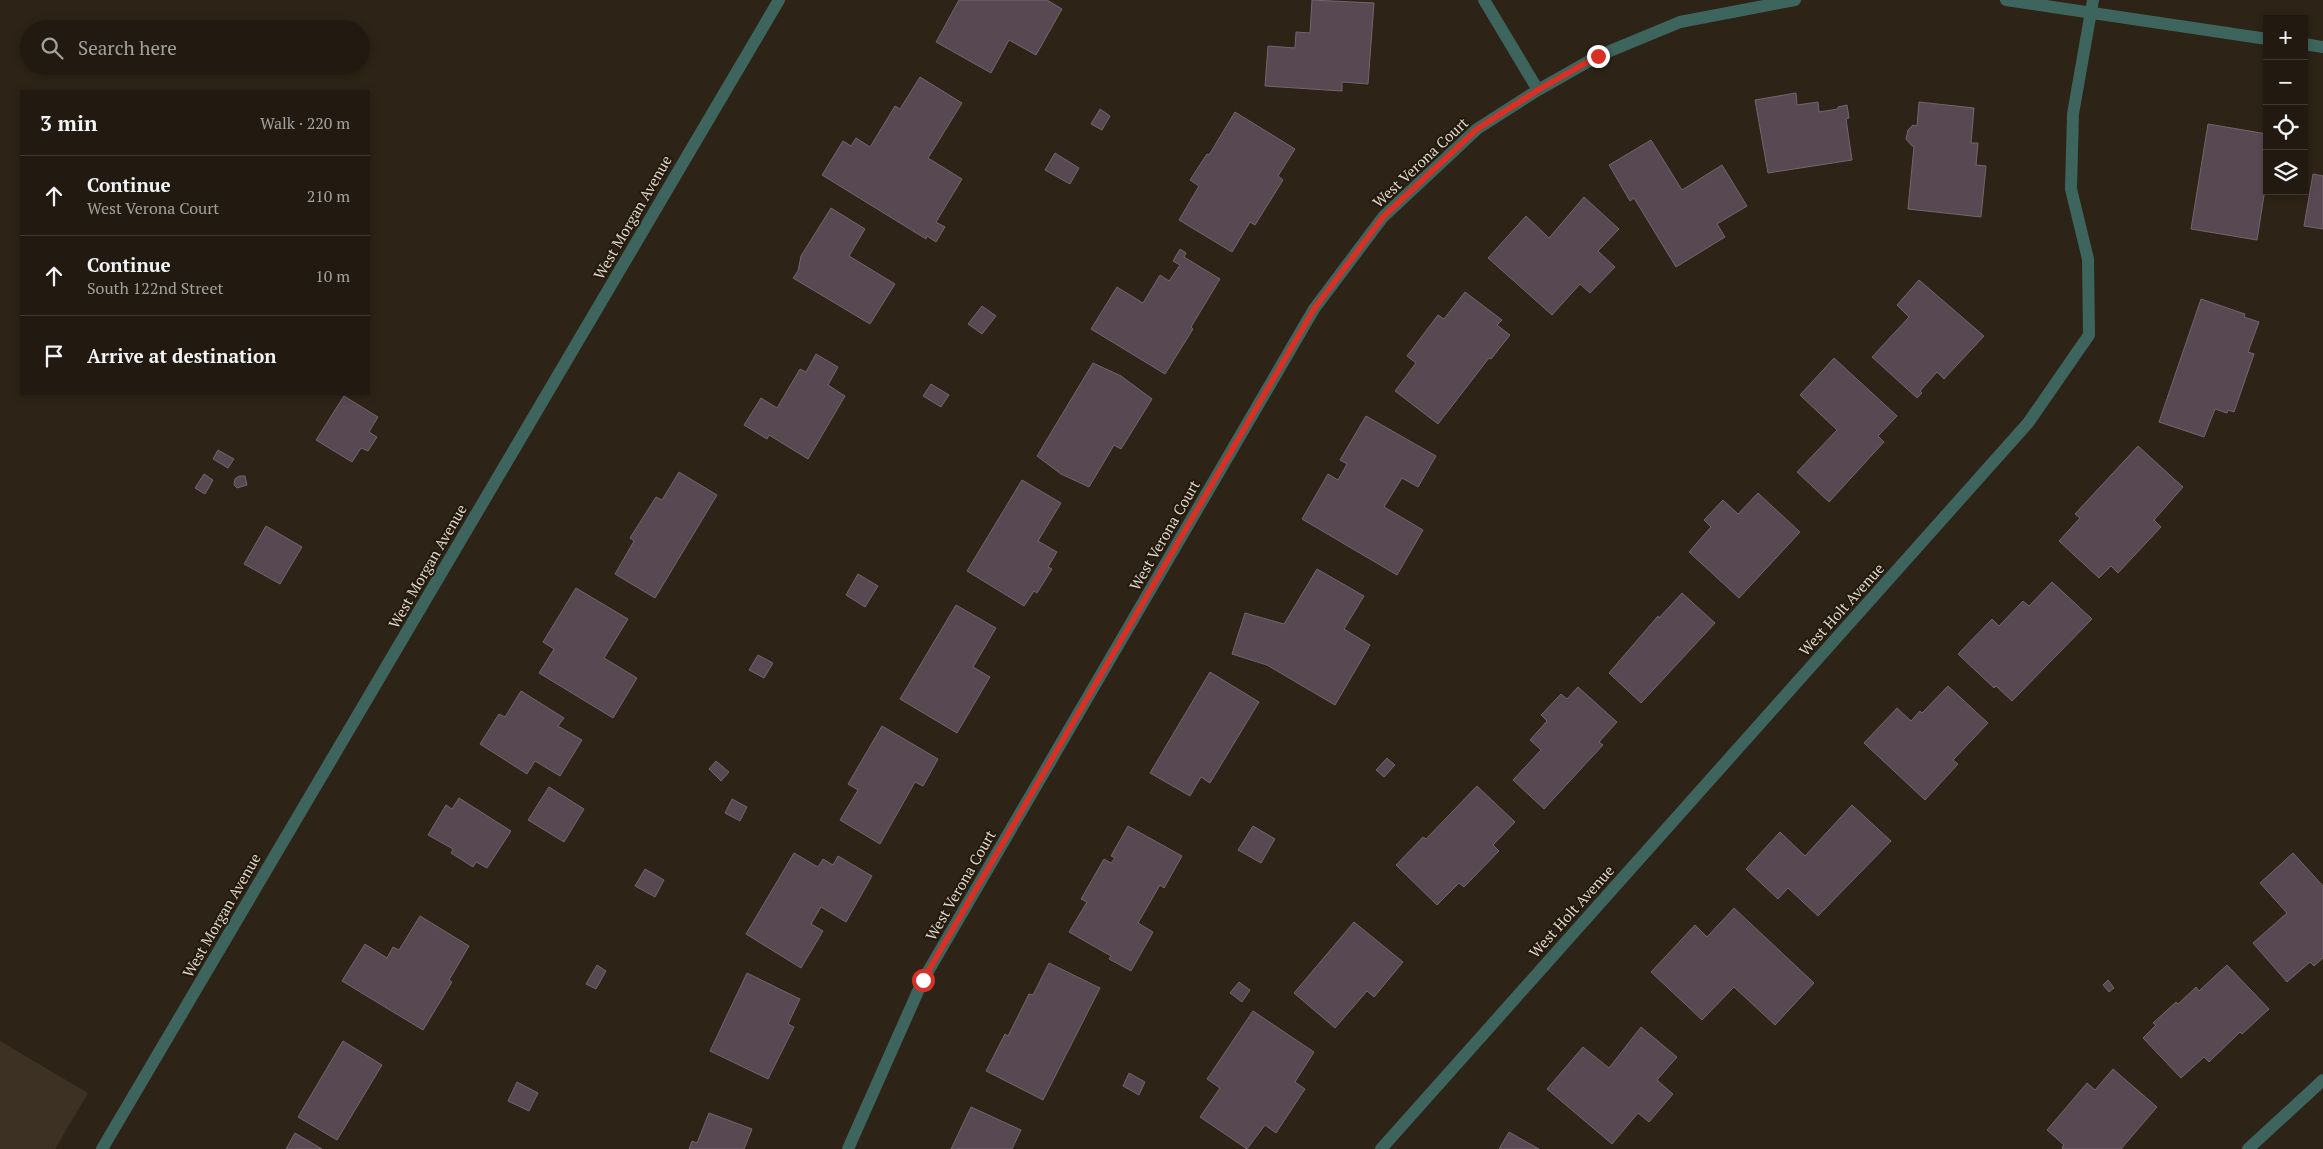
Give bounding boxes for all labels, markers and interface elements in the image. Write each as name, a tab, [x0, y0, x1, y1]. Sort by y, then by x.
map controls	[2263, 15, 2308, 195]
button: +	[2263, 15, 2308, 60]
search box	[20, 20, 370, 75]
icon: search	[38, 34, 66, 62]
text: Search here	[78, 35, 177, 60]
route end	[1587, 45, 1610, 68]
button: −	[2263, 60, 2308, 105]
button: locate	[2263, 105, 2308, 150]
text: 3 min	[40, 109, 97, 137]
text: Walk · 220 m	[260, 112, 350, 134]
street label: West Verona Court	[1368, 112, 1472, 212]
button: layers	[2263, 150, 2308, 195]
street label: West Morgan Avenue	[588, 151, 676, 283]
text: Continue	[87, 172, 171, 197]
icon: ahead	[40, 182, 68, 210]
text: 210 m	[307, 185, 350, 207]
text: West Verona Court	[87, 197, 219, 219]
text: Continue	[87, 252, 171, 277]
icon: ahead	[40, 262, 68, 290]
text: 10 m	[315, 265, 350, 287]
text: South 122nd Street	[87, 277, 223, 299]
icon: arrive	[40, 342, 68, 370]
text: Arrive at destination	[87, 343, 276, 368]
street label: West Verona Court	[1124, 476, 1204, 594]
street label: West Morgan Avenue	[383, 500, 471, 632]
street label: West Holt Avenue	[1794, 558, 1888, 660]
street label: West Verona Court	[920, 826, 1000, 944]
street label: West Morgan Avenue	[177, 849, 265, 981]
street label: West Holt Avenue	[1524, 860, 1618, 962]
route start	[912, 969, 935, 992]

